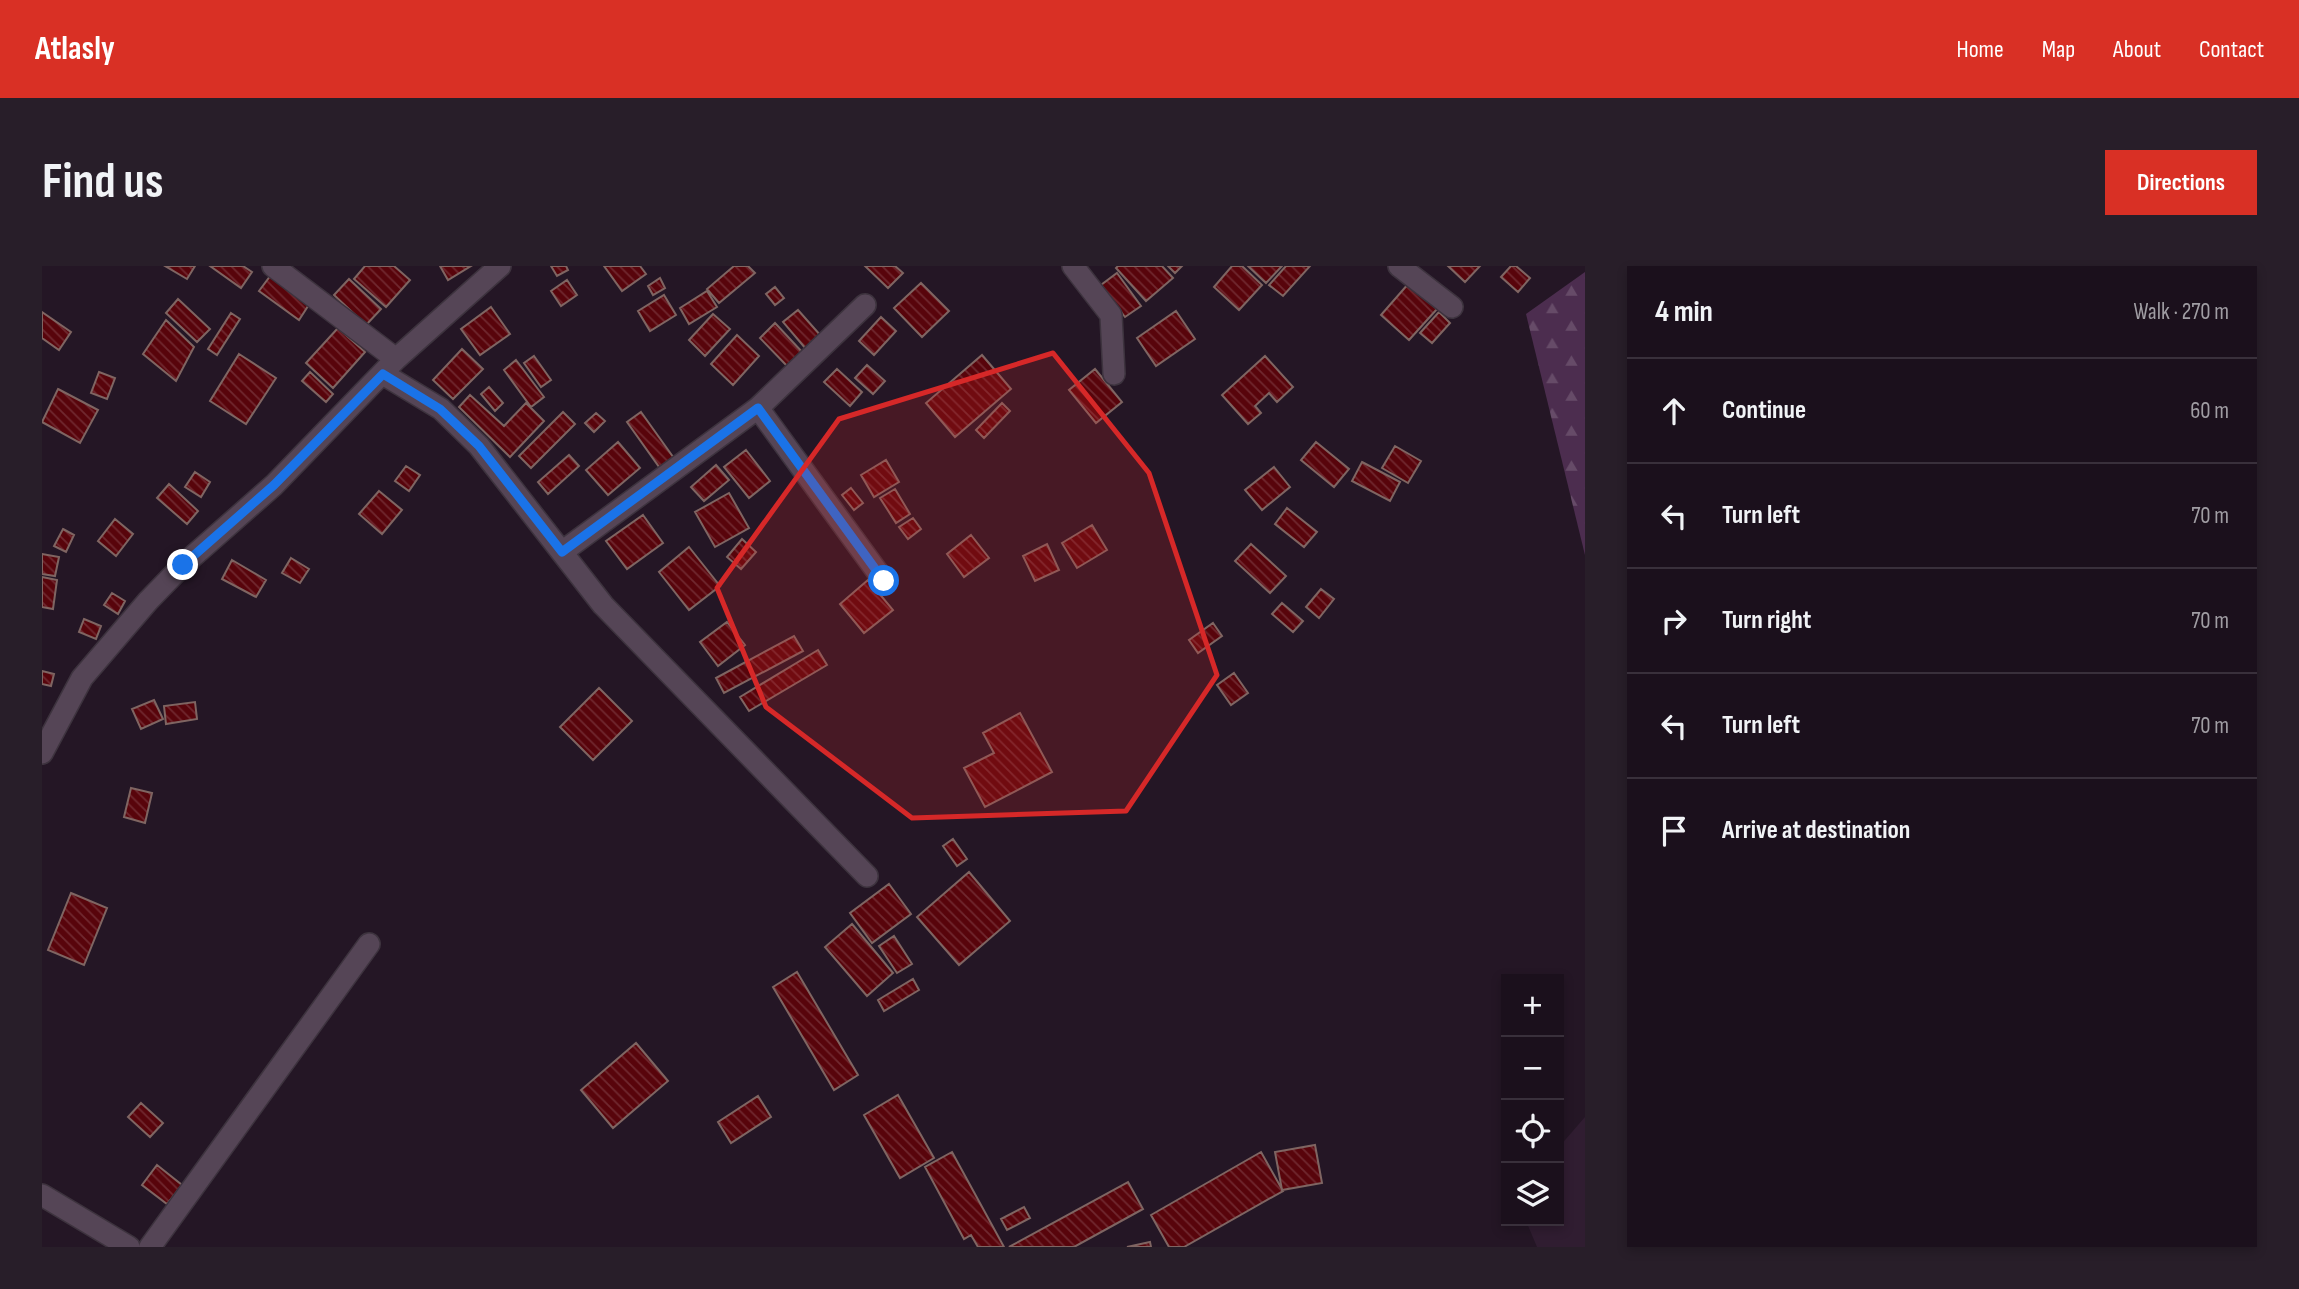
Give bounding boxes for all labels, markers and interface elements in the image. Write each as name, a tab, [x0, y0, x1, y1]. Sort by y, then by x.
text: Atlasly	[35, 29, 115, 69]
text: Home	[1956, 35, 2004, 64]
text: Map	[2042, 35, 2075, 64]
text: About	[2113, 35, 2161, 64]
text: Contact	[2199, 35, 2264, 64]
button: Directions	[2105, 150, 2257, 215]
text: Find us	[42, 153, 164, 212]
text: 4 min	[1655, 294, 1713, 330]
text: Walk · 270 m	[2134, 298, 2229, 326]
icon: ahead	[1655, 392, 1693, 430]
text: Continue	[1722, 395, 1806, 426]
text: 60 m	[2190, 397, 2229, 425]
icon: left	[1655, 497, 1693, 535]
text: Turn left	[1722, 500, 1800, 531]
text: 70 m	[2191, 502, 2229, 530]
route end	[167, 549, 198, 580]
route start	[868, 565, 899, 596]
icon: right	[1655, 602, 1693, 640]
text: Turn right	[1722, 605, 1811, 636]
text: 70 m	[2191, 607, 2229, 635]
icon: left	[1655, 707, 1693, 745]
text: Turn left	[1722, 710, 1800, 741]
text: 70 m	[2191, 712, 2229, 740]
icon: arrive	[1655, 812, 1693, 850]
text: Arrive at destination	[1722, 815, 1910, 846]
map controls	[1501, 974, 1564, 1226]
button: +	[1501, 974, 1564, 1037]
button: −	[1501, 1037, 1564, 1100]
button: locate	[1501, 1100, 1564, 1163]
button: layers	[1501, 1163, 1564, 1226]

